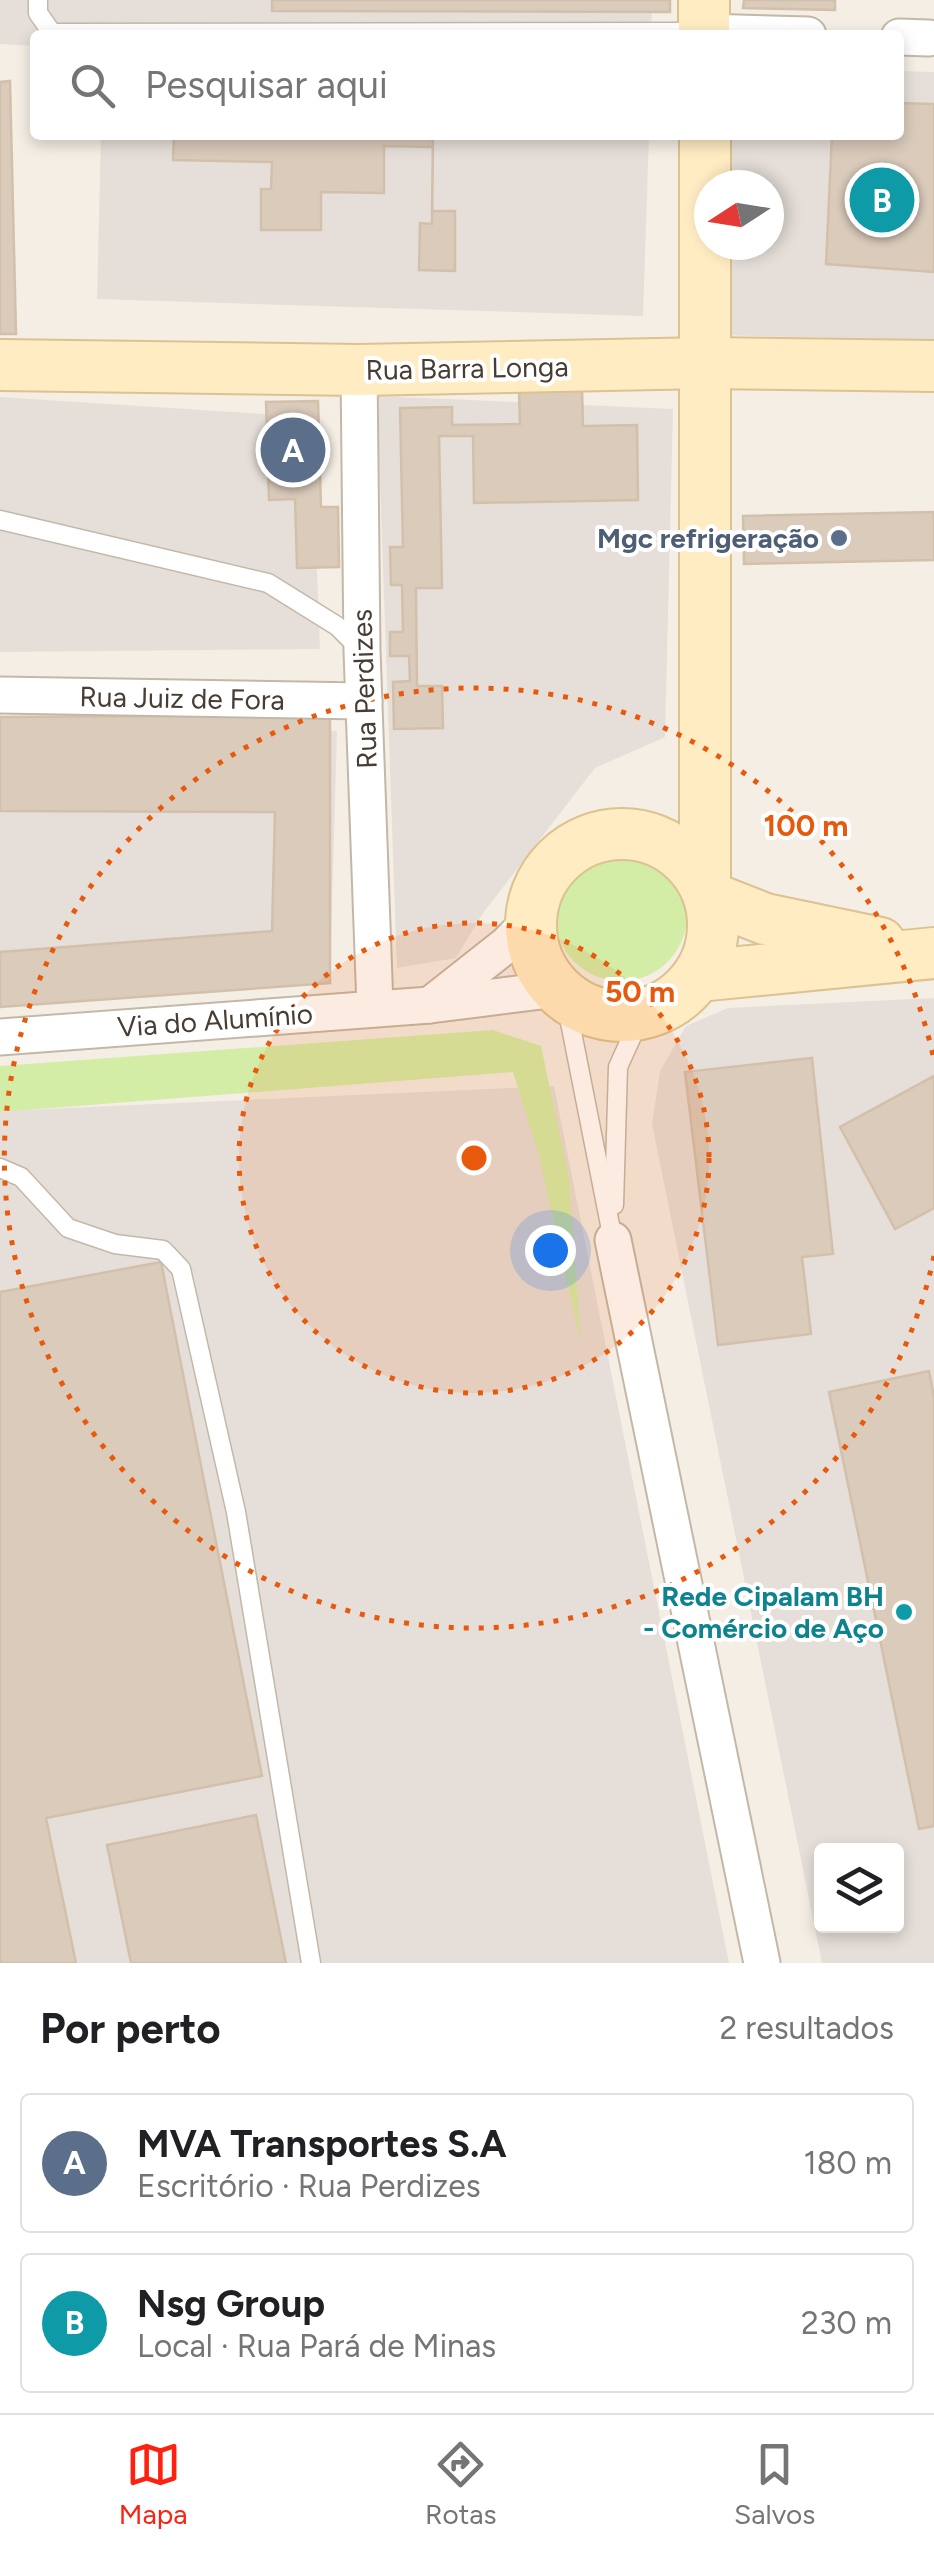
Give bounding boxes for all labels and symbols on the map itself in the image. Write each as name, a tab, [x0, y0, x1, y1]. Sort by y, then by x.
pin: B	[850, 162, 914, 238]
north arrow	[694, 170, 784, 260]
street label: Rua Barra Longa	[365, 349, 569, 387]
pin: A	[260, 412, 326, 488]
place label: Mgc refrigeração	[597, 521, 819, 555]
marker: Mgc refrigeração	[828, 527, 850, 549]
street label: Rua Perdizes	[344, 608, 384, 770]
street label: Rua Juiz de Fora	[79, 679, 285, 717]
text: 100 m	[764, 807, 848, 844]
text: 50 m	[605, 973, 675, 1010]
street label: Via do Alumínio	[116, 996, 314, 1044]
centre of rings	[456, 1140, 492, 1176]
your location	[525, 1225, 576, 1276]
place label: Rede Cipalam BH - Comércio de Aço	[643, 1579, 884, 1645]
marker: Rede Cipalam BH - Comércio de Aço	[893, 1601, 915, 1623]

